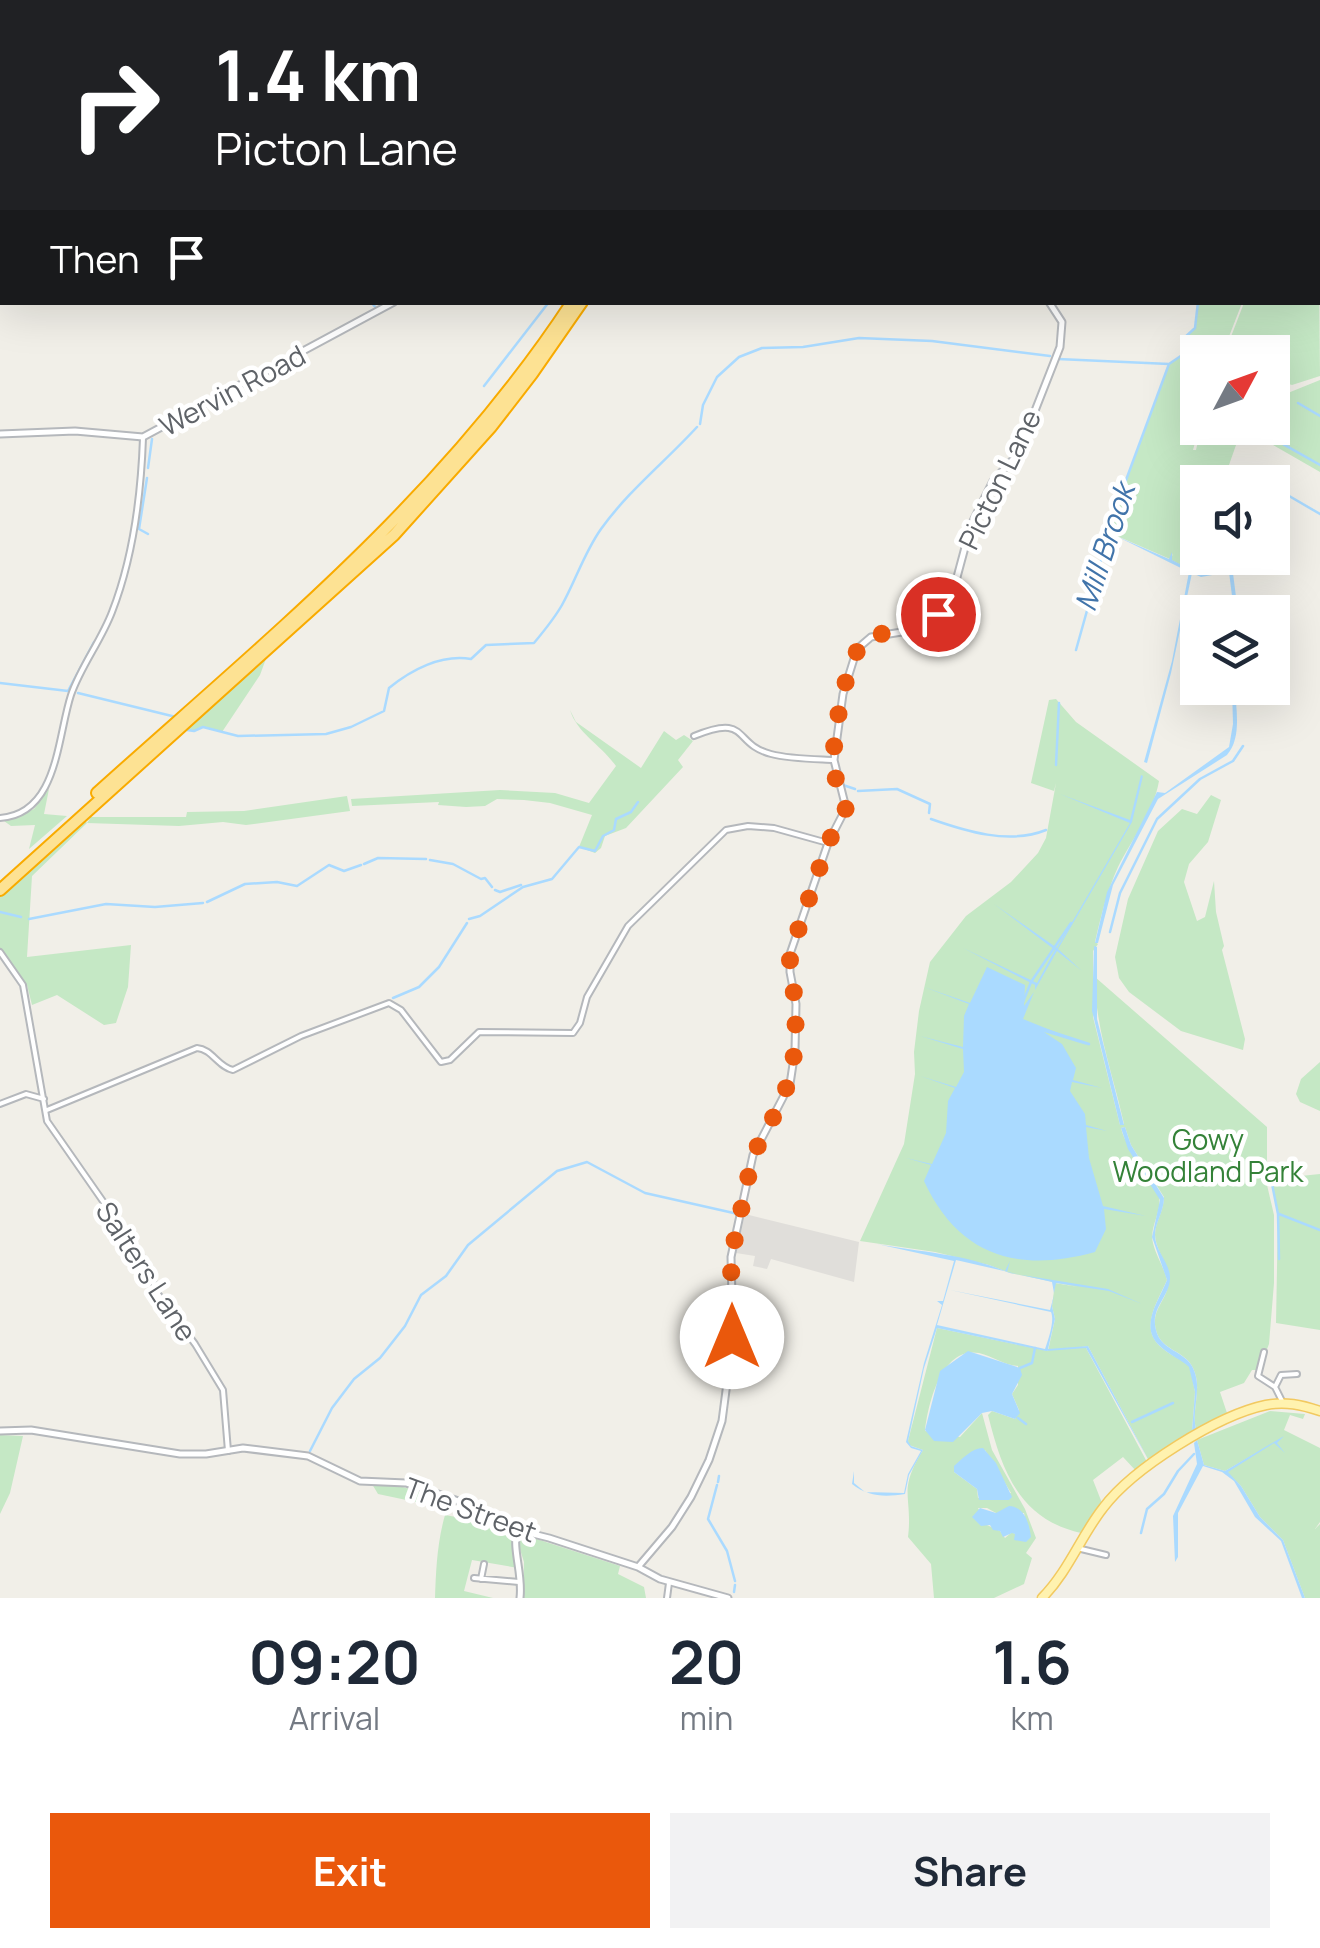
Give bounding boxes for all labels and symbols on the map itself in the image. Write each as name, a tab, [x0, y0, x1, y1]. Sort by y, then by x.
north arrow	[1180, 335, 1290, 445]
street label: Wervin Road	[152, 336, 312, 444]
street label: Picton Lane	[949, 403, 1049, 555]
water label: Mill Brook	[1064, 474, 1145, 616]
pin	[896, 572, 981, 657]
park label: Gowy Woodland Park	[1113, 1120, 1305, 1190]
street label: Salters Lane	[88, 1194, 206, 1348]
position arrow	[680, 1285, 784, 1389]
street label: The Street	[400, 1468, 542, 1550]

